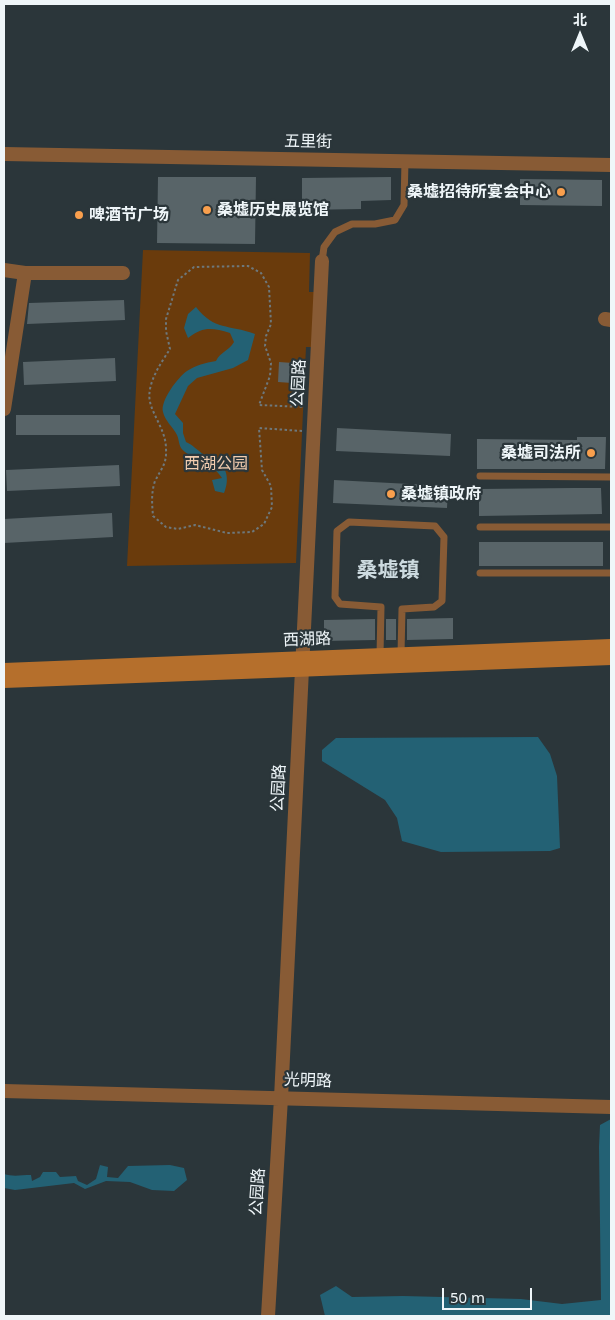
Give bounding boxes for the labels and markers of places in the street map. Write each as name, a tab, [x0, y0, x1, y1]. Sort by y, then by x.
place label: 桑墟招待所宴会中心	[407, 182, 551, 202]
marker: 桑墟招待所宴会中心	[555, 186, 567, 198]
place label: 桑墟历史展览馆	[217, 200, 329, 220]
marker: 桑墟历史展览馆	[201, 204, 213, 216]
place label: 啤酒节广场	[89, 205, 169, 225]
marker: 啤酒节广场	[73, 209, 85, 221]
place label: 桑墟司法所	[501, 443, 581, 463]
marker: 桑墟司法所	[585, 447, 597, 459]
place label: 桑墟镇政府	[401, 484, 481, 504]
marker: 桑墟镇政府	[385, 488, 397, 500]

